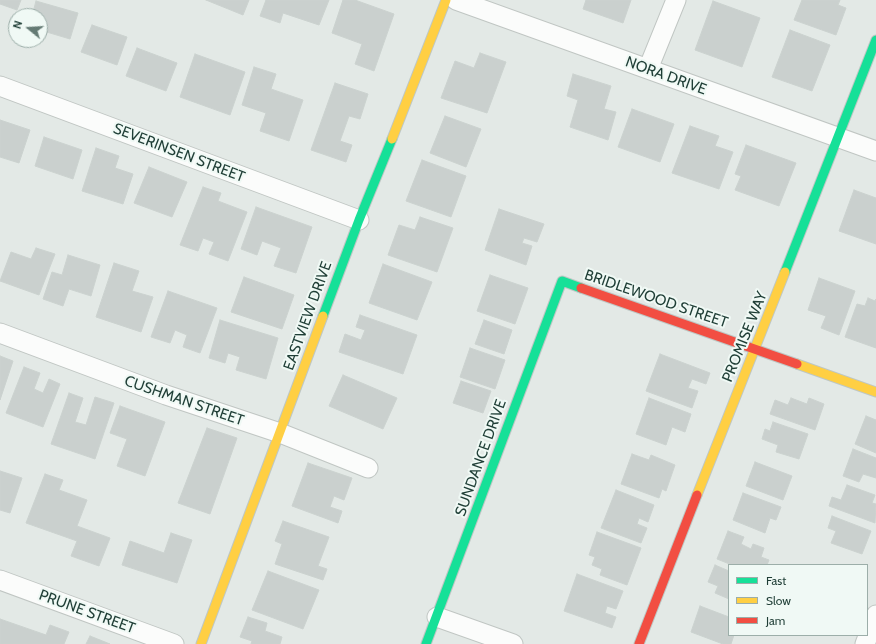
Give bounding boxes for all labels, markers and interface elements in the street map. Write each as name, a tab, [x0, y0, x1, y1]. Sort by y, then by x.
north arrow	[8, 8, 48, 48]
text: N	[10, 19, 25, 30]
street label: NORA DRIVE	[623, 53, 709, 99]
street label: SEVERINSEN STREET	[111, 120, 247, 186]
street label: EASTVIEW DRIVE	[280, 259, 336, 373]
street label: BRIDLEWOOD STREET	[582, 266, 730, 332]
street label: PROMISE WAY	[719, 289, 771, 385]
street label: CUSHMAN STREET	[122, 372, 246, 430]
street label: SUNDANCE DRIVE	[452, 397, 510, 519]
legend	[728, 564, 868, 636]
text: Fast	[766, 573, 786, 588]
street label: PRUNE STREET	[36, 586, 138, 638]
text: Slow	[766, 593, 791, 608]
text: Jam	[766, 613, 785, 628]

